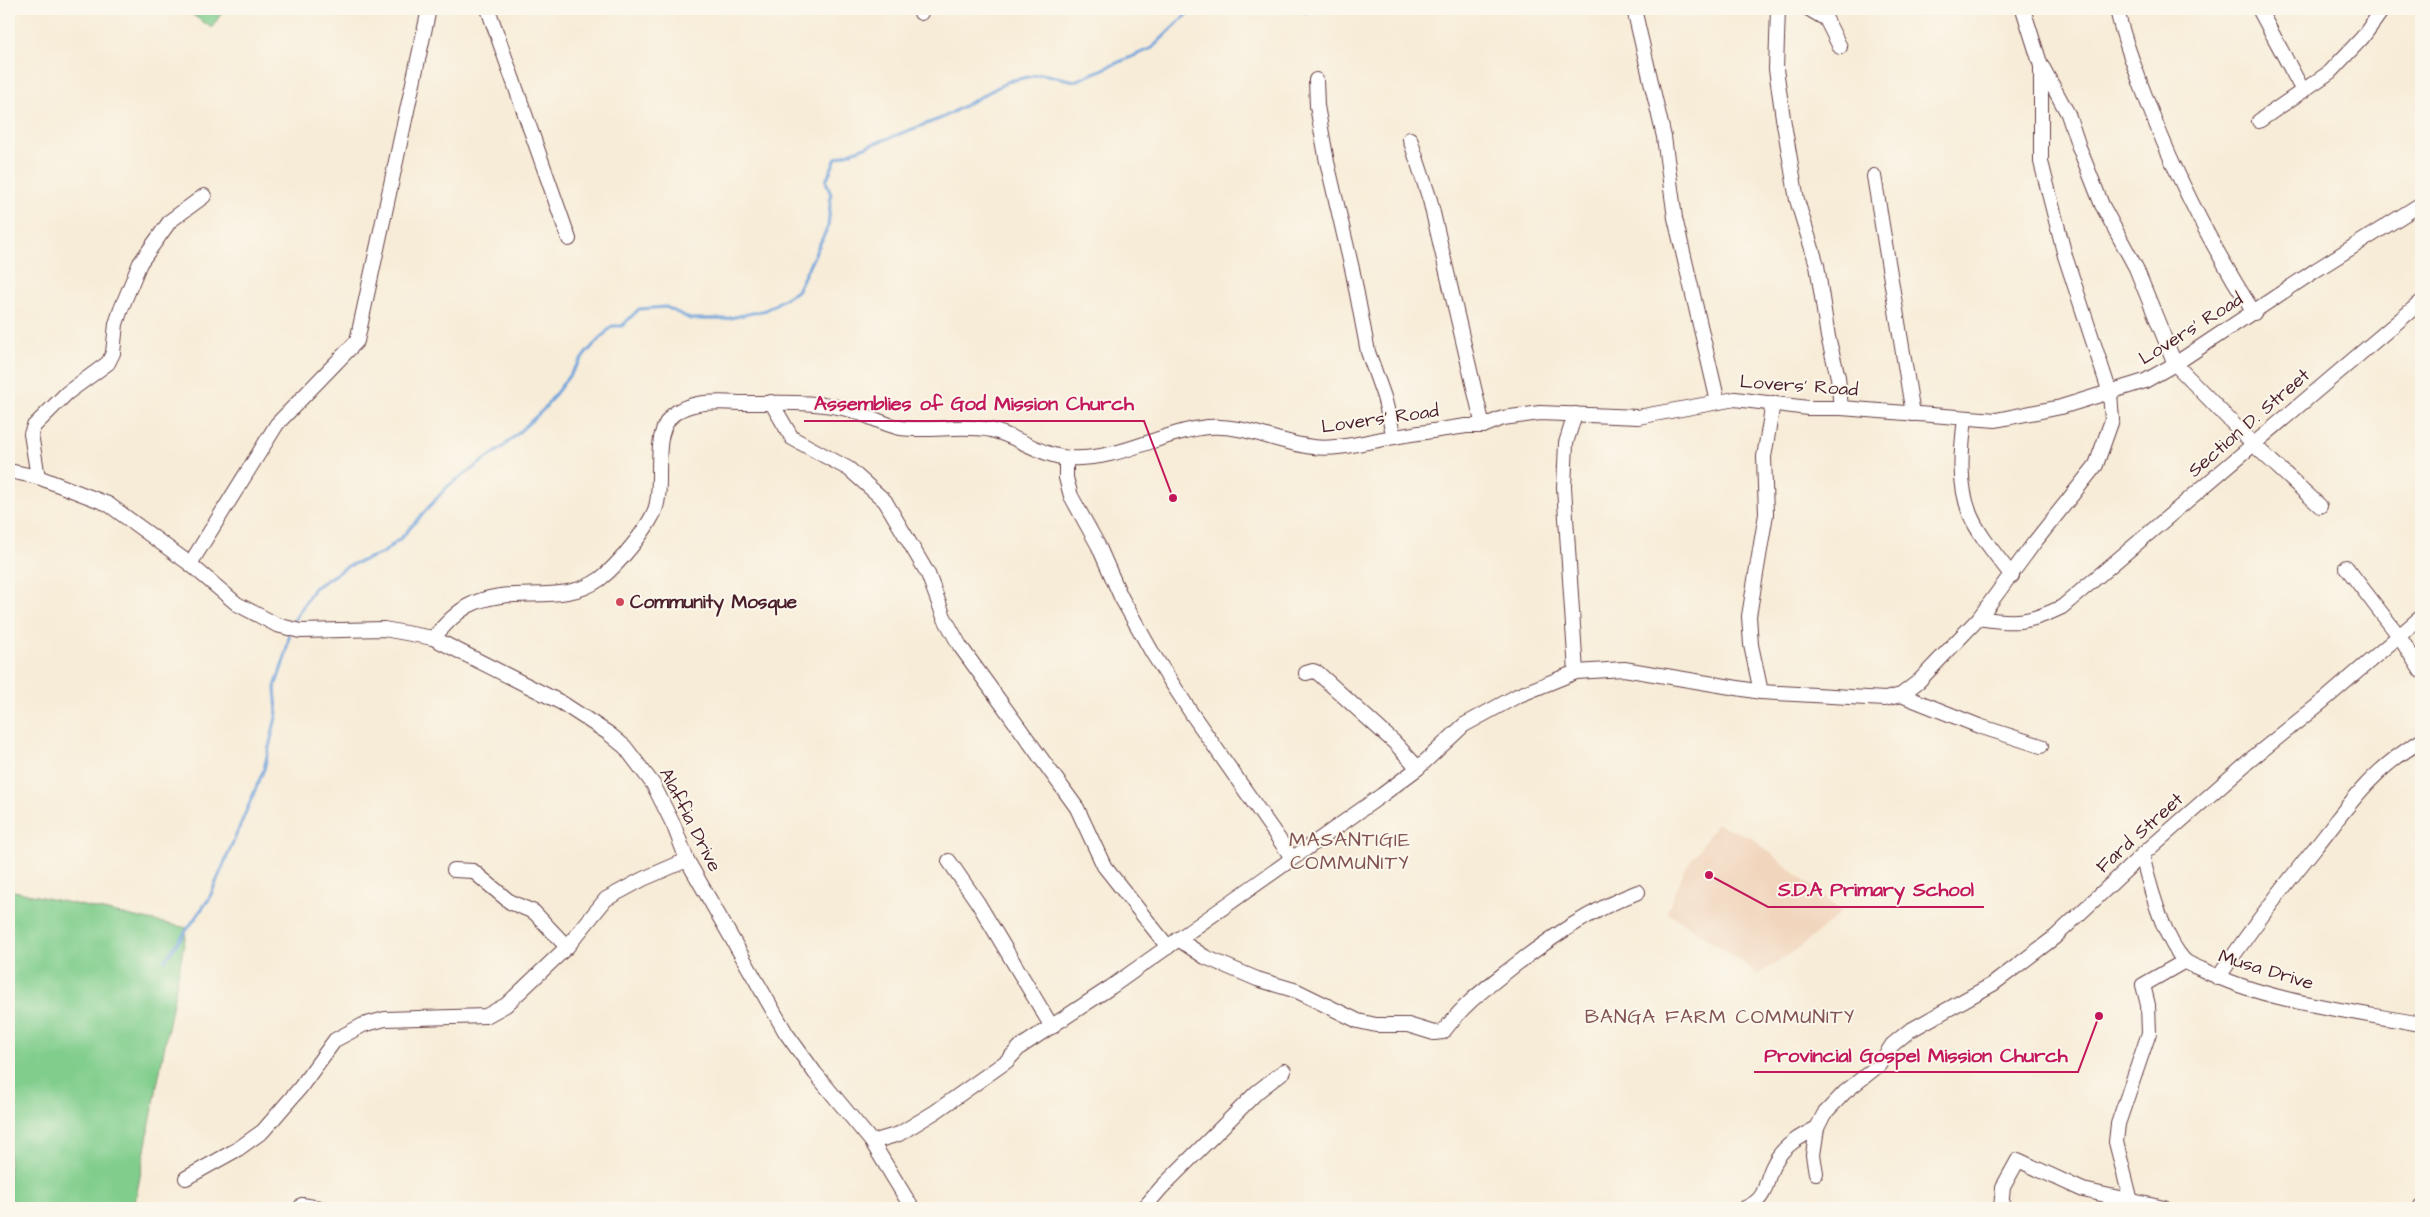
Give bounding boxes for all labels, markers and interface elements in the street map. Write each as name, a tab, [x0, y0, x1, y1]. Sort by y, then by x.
street label: Lovers' Road	[2134, 286, 2249, 372]
street label: Section D. Street	[2182, 362, 2316, 484]
street label: Lovers' Road	[1739, 368, 1859, 404]
callout: Assemblies of God Mission Church	[804, 386, 1144, 421]
text: Assemblies of God Mission Church	[814, 390, 1135, 418]
street label: Lovers' Road	[1320, 397, 1441, 441]
place label: Community Mosque	[630, 589, 798, 617]
marker: Community Mosque	[614, 596, 626, 608]
street label: Alaffia Drive	[652, 763, 728, 877]
street label: Fard Street	[2090, 786, 2190, 880]
district label: MASANTIGIE COMMUNITY	[1289, 826, 1411, 877]
callout: S.D.A Primary School	[1768, 872, 1984, 907]
text: S.D.A Primary School	[1777, 876, 1974, 905]
street label: Musa Drive	[2215, 943, 2317, 997]
district label: BANGA FARM COMMUNITY	[1585, 1003, 1855, 1031]
callout: Provincial Gospel Mission Church	[1754, 1037, 2078, 1072]
text: Provincial Gospel Mission Church	[1764, 1042, 2069, 1070]

